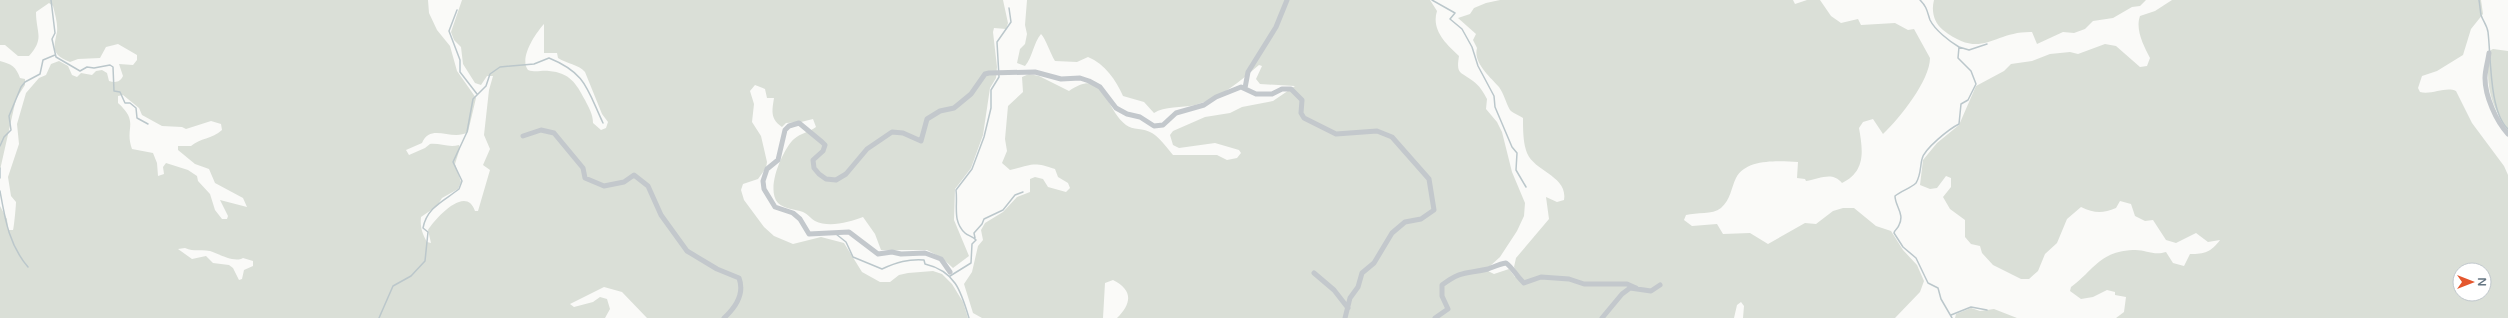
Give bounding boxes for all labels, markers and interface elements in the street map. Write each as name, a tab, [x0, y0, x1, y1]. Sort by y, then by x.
north arrow	[2452, 262, 2492, 302]
text: N	[2475, 278, 2488, 286]

